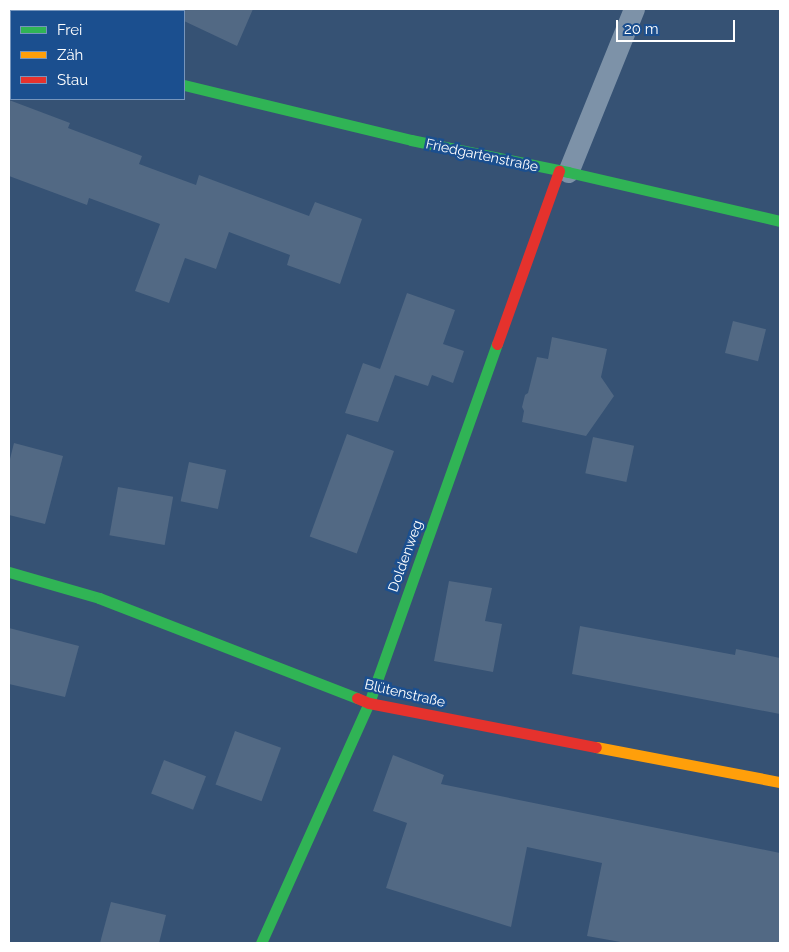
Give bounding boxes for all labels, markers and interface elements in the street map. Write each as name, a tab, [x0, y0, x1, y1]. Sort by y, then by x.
legend	[10, 10, 185, 100]
scale bar	[619, 10, 738, 42]
text: 20 m	[624, 20, 659, 38]
text: Frei	[57, 21, 82, 39]
text: Zäh	[57, 46, 83, 64]
text: Stau	[57, 71, 88, 89]
street label: Friedgartenstraße	[424, 135, 540, 175]
street label: Doldenweg	[384, 518, 426, 594]
street label: Blütenstraße	[363, 676, 447, 710]

